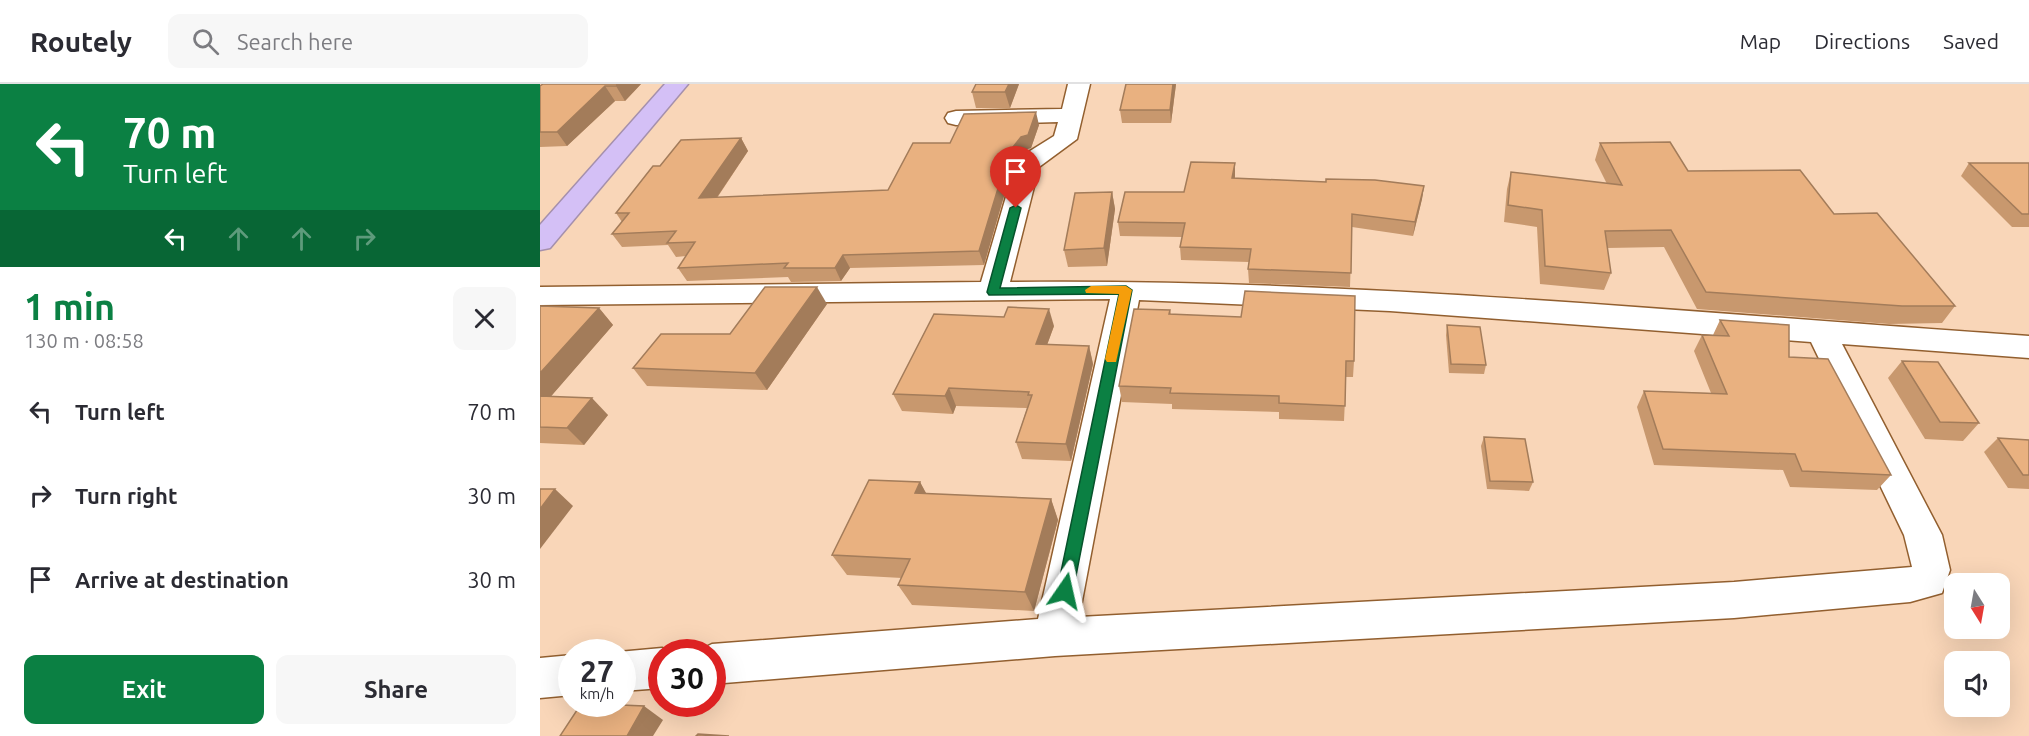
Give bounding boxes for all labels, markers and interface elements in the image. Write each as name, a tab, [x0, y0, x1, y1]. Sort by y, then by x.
search box	[168, 14, 588, 68]
icon: search	[189, 25, 222, 58]
text: Routely	[30, 26, 132, 57]
text: Search here	[237, 29, 353, 54]
text: Map	[1740, 29, 1781, 53]
text: Directions	[1814, 29, 1910, 53]
text: Saved	[1943, 29, 1999, 53]
icon: left	[24, 108, 102, 186]
text: 70 m	[123, 109, 217, 156]
pin	[990, 146, 1041, 208]
icon: arrive	[999, 155, 1032, 188]
text: Turn left	[123, 158, 227, 188]
icon: left	[159, 222, 192, 255]
icon: ahead	[222, 222, 255, 255]
icon: ahead	[285, 222, 318, 255]
icon: right	[348, 222, 381, 255]
text: 1 min	[24, 286, 115, 327]
button: close	[453, 287, 516, 350]
text: 130 m · 08:58	[24, 329, 144, 352]
icon: left	[24, 395, 57, 428]
text: Turn left	[75, 399, 165, 424]
text: 70 m	[467, 399, 516, 424]
icon: right	[24, 479, 57, 512]
text: Turn right	[75, 483, 177, 508]
text: 30 m	[467, 483, 516, 508]
position arrow	[1033, 559, 1097, 623]
icon: arrive	[24, 563, 57, 596]
text: Arrive at destination	[75, 567, 289, 592]
text: 30 m	[467, 567, 516, 592]
north arrow	[1944, 573, 2010, 639]
map controls	[1944, 573, 2010, 717]
speed limit sign: 30	[648, 639, 726, 717]
button: sound	[1944, 651, 2010, 717]
text: 27	[580, 654, 614, 688]
button: Exit	[24, 655, 264, 724]
button: Share	[276, 655, 516, 724]
text: km/h	[580, 685, 614, 702]

